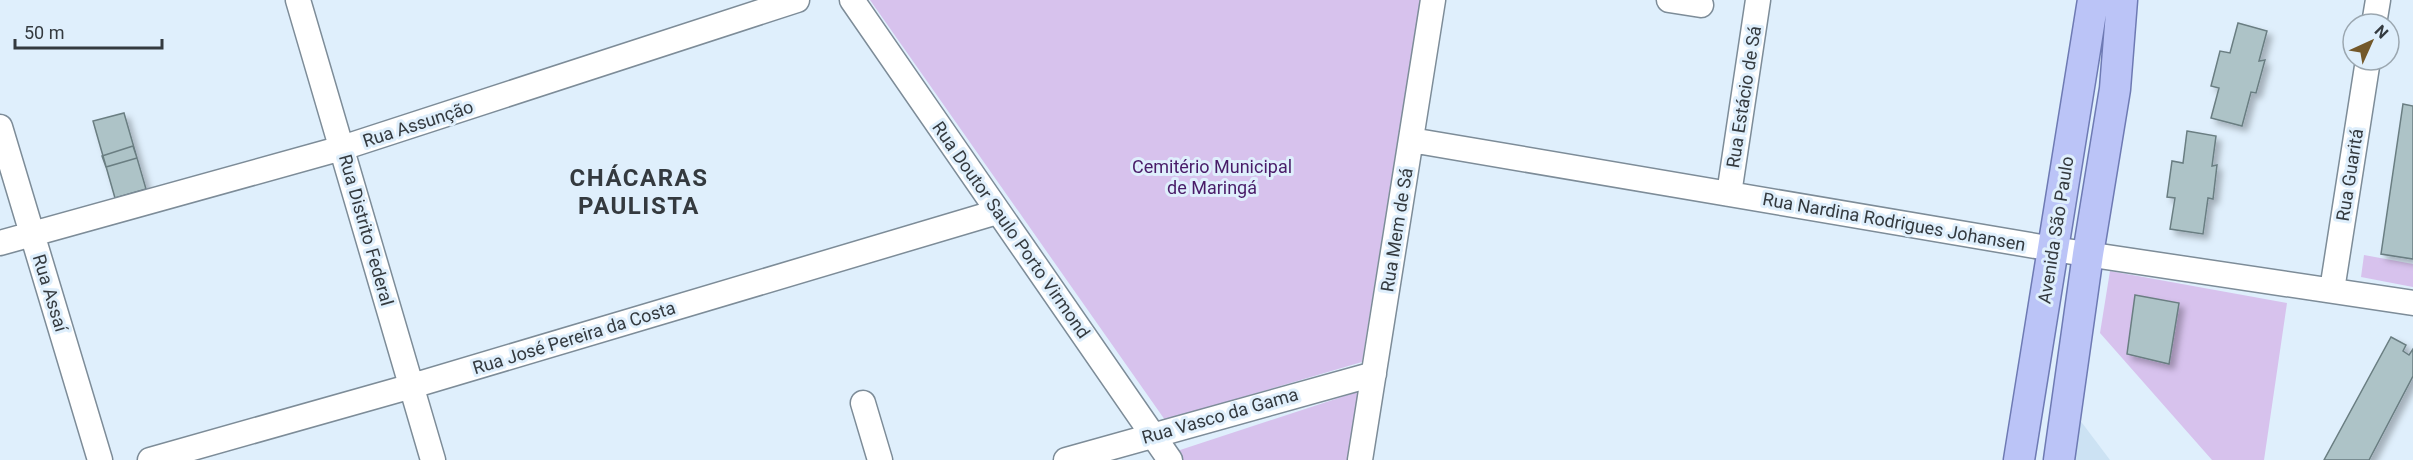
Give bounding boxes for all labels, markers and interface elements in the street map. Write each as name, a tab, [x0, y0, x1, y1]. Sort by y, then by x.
scale bar	[15, 12, 162, 50]
north arrow	[2341, 12, 2401, 72]
text: N	[2371, 21, 2392, 42]
text: 50 m	[24, 22, 64, 43]
street label: Rua Estácio de Sá	[1722, 24, 1765, 170]
street label: Rua Assunção	[360, 96, 476, 151]
street label: Rua Doutor Saulo Porto Virmond	[928, 117, 1095, 342]
street label: Rua Guaritá	[2332, 127, 2367, 223]
street label: Rua Distrito Federal	[335, 152, 398, 308]
street label: Avenida São Paulo	[2033, 155, 2078, 305]
park label: Cemitério Municipal de Maringá	[1132, 156, 1292, 198]
district label: CHÁCARAS PAULISTA	[570, 164, 708, 220]
street label: Rua Mem de Sá	[1376, 166, 1417, 294]
street label: Rua Nardina Rodrigues Johansen	[1761, 188, 2027, 255]
street label: Rua Assaí	[29, 252, 72, 335]
street label: Rua José Pereira da Costa	[470, 297, 678, 378]
street label: Rua Vasco da Gama	[1139, 383, 1300, 448]

